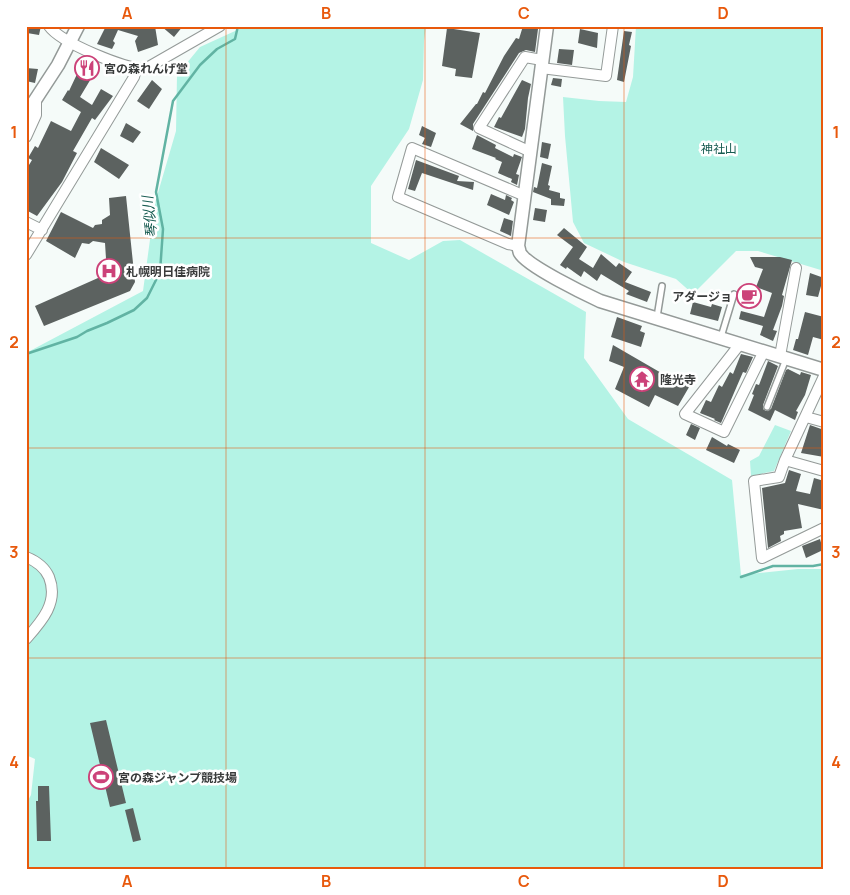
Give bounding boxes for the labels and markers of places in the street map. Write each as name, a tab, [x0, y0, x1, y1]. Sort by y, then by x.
restaurant icon: 宮の森れんげ堂	[74, 55, 100, 81]
place label: 宮の森れんげ堂	[104, 60, 188, 77]
hospital icon: 札幌明日佳病院	[96, 258, 122, 284]
place label: 札幌明日佳病院	[126, 263, 210, 280]
cafe icon: アダージョ	[736, 283, 762, 309]
place label: アダージョ	[672, 288, 732, 305]
temple icon: 隆光寺	[629, 366, 655, 392]
place label: 隆光寺	[660, 371, 696, 388]
sports icon: 宮の森ジャンプ競技場	[88, 764, 114, 790]
place label: 宮の森ジャンプ競技場	[118, 769, 237, 786]

